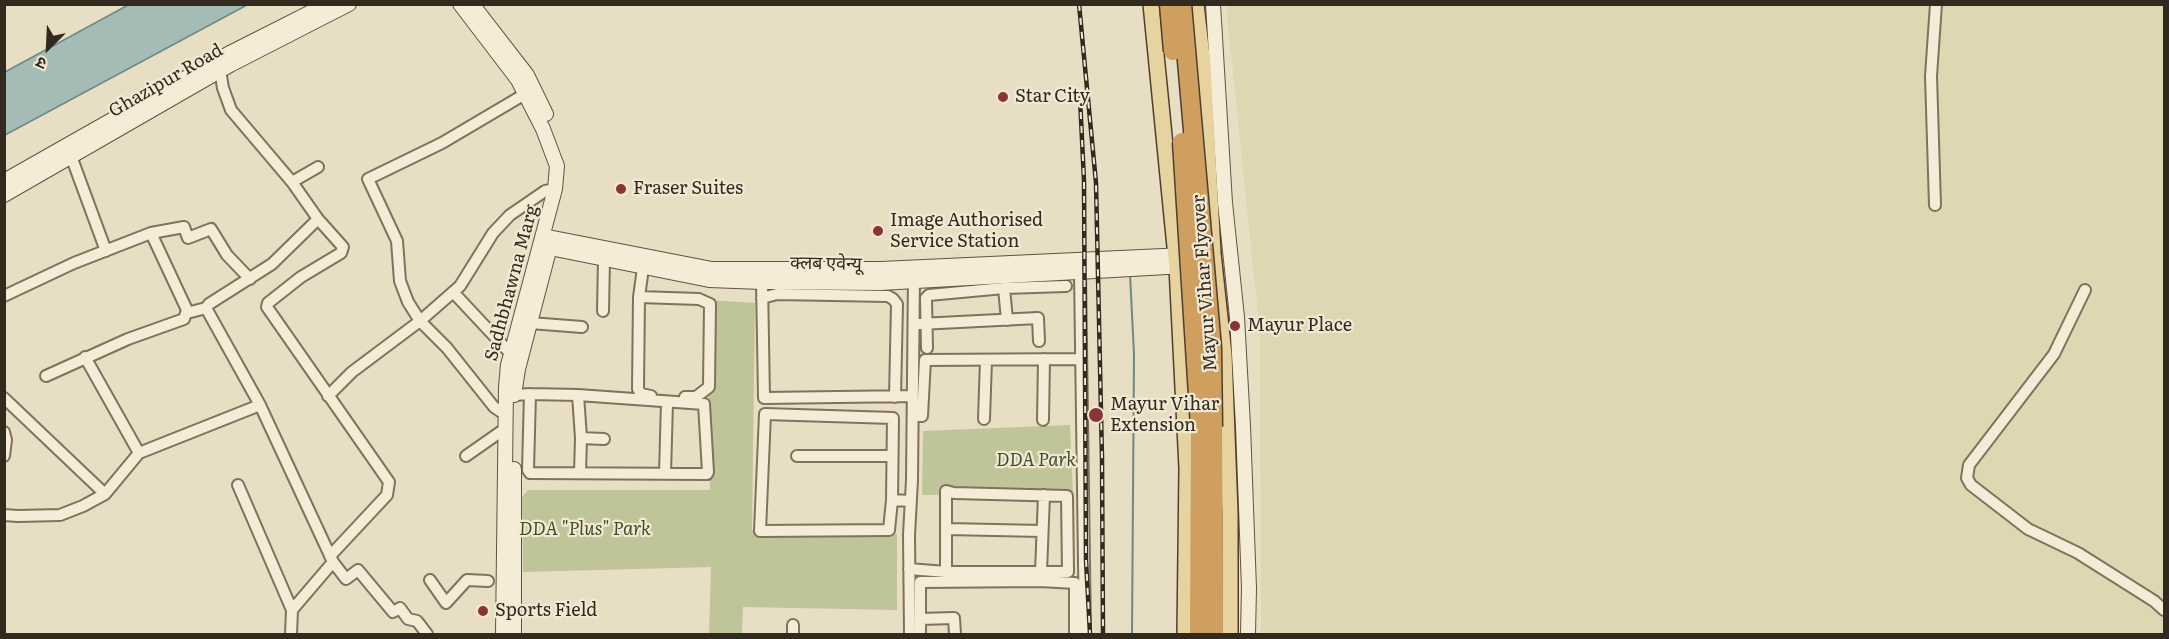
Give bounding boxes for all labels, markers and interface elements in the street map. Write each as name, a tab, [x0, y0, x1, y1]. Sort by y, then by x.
north arrow	[18, 18, 78, 78]
street label: Ghazipur Road	[105, 40, 227, 122]
text: उ	[32, 52, 50, 77]
place label: Star City	[1015, 86, 1090, 108]
marker: Star City	[996, 90, 1010, 104]
place label: Fraser Suites	[633, 178, 743, 200]
marker: Fraser Suites	[614, 182, 628, 196]
street label: Mayur Vihar Flyover	[1188, 194, 1222, 372]
street label: Sadhbhawna Marg	[481, 203, 543, 363]
place label: Image Authorised Service Station	[890, 210, 1043, 252]
marker: Image Authorised Service Station	[871, 224, 885, 238]
street label: क्लब एवेन्यू	[790, 253, 862, 275]
place label: Mayur Place	[1247, 315, 1352, 337]
marker: Mayur Place	[1228, 319, 1242, 333]
place label: Mayur Vihar Extension	[1110, 394, 1219, 436]
marker: Mayur Vihar Extension	[1087, 406, 1105, 424]
park label: DDA Park	[996, 450, 1076, 472]
park label: DDA "Plus" Park	[519, 519, 651, 541]
place label: Sports Field	[495, 600, 597, 622]
marker: Sports Field	[476, 604, 490, 618]

